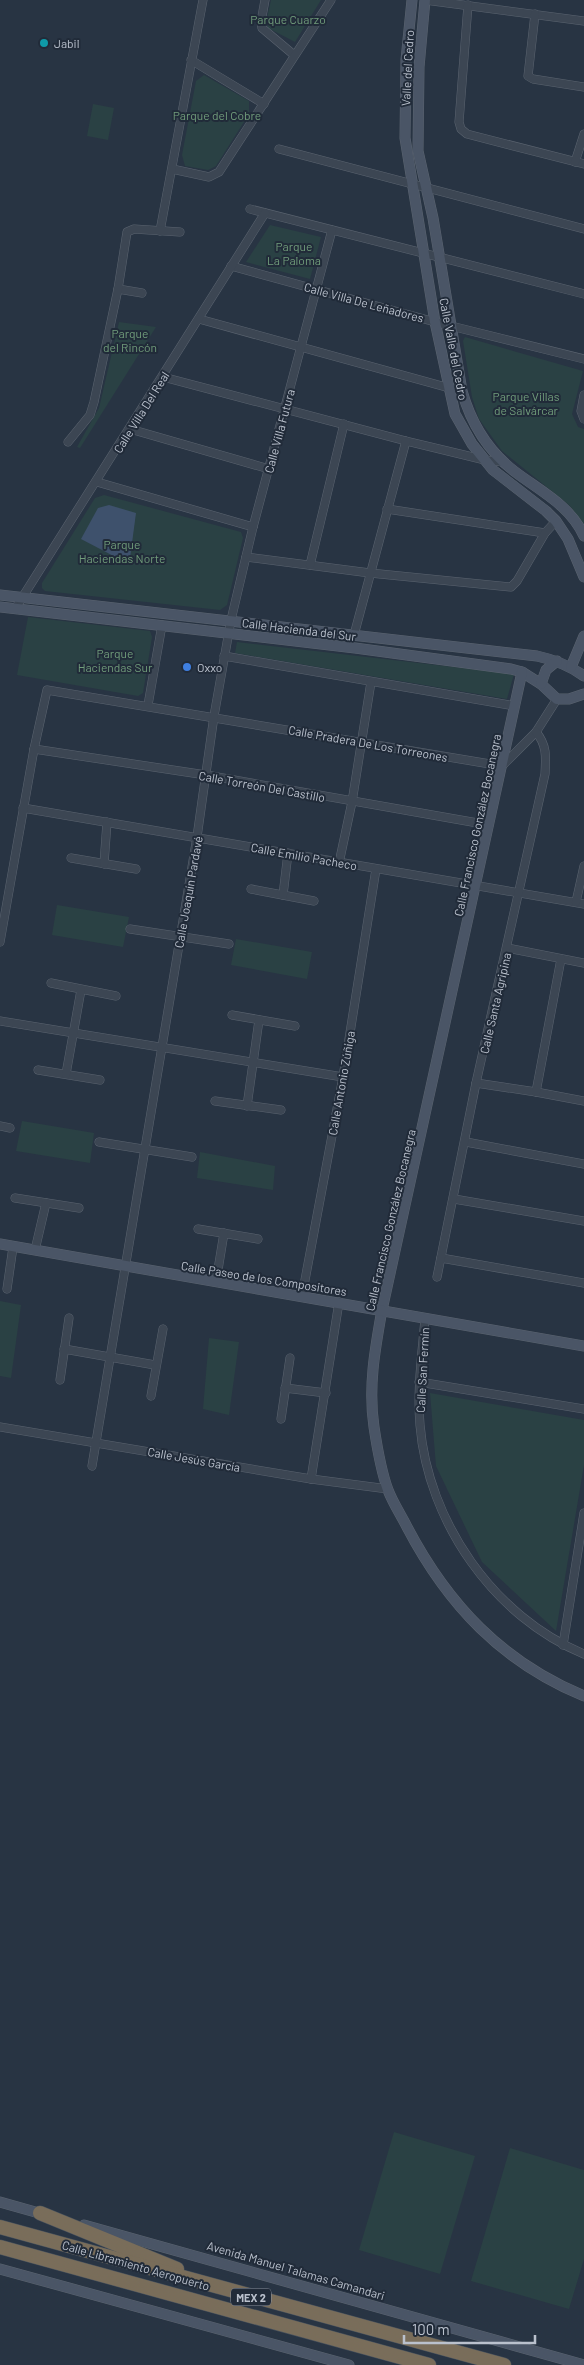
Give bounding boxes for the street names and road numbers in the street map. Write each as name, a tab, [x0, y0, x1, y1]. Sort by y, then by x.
street label: Valle del Cedro	[398, 30, 416, 106]
street label: Calle Villa De Leñadores	[303, 279, 426, 325]
street label: Calle Valle del Cedro	[437, 297, 471, 401]
street label: Calle Villa Del Real	[110, 369, 172, 455]
street label: Calle Villa Futura	[261, 388, 297, 474]
street label: Calle Hacienda del Sur	[241, 615, 357, 643]
street label: Calle Pradera De Los Torreones	[287, 722, 449, 764]
street label: Calle Francisco González Bocanegra	[451, 732, 503, 918]
street label: Calle Torreón Del Castillo	[198, 768, 326, 804]
street label: Calle Joaquín Pardavé	[171, 835, 205, 949]
street label: Calle Emilio Pacheco	[250, 840, 358, 872]
street label: Calle Santa Agripina	[477, 951, 513, 1055]
street label: Calle Antonio Zúñiga	[325, 1030, 357, 1136]
street label: Calle Francisco González Bocanegra	[362, 1128, 418, 1312]
street label: Calle Paseo de los Compositores	[180, 1258, 348, 1298]
street label: Calle San Fermín	[413, 1327, 431, 1413]
street label: Calle Jesús García	[147, 1444, 241, 1474]
street label: Calle Libramiento Aeropuerto	[61, 2237, 211, 2293]
street label: Avenida Manuel Talamas Camandari	[205, 2238, 387, 2302]
road number: MEX 2	[231, 2288, 271, 2306]

